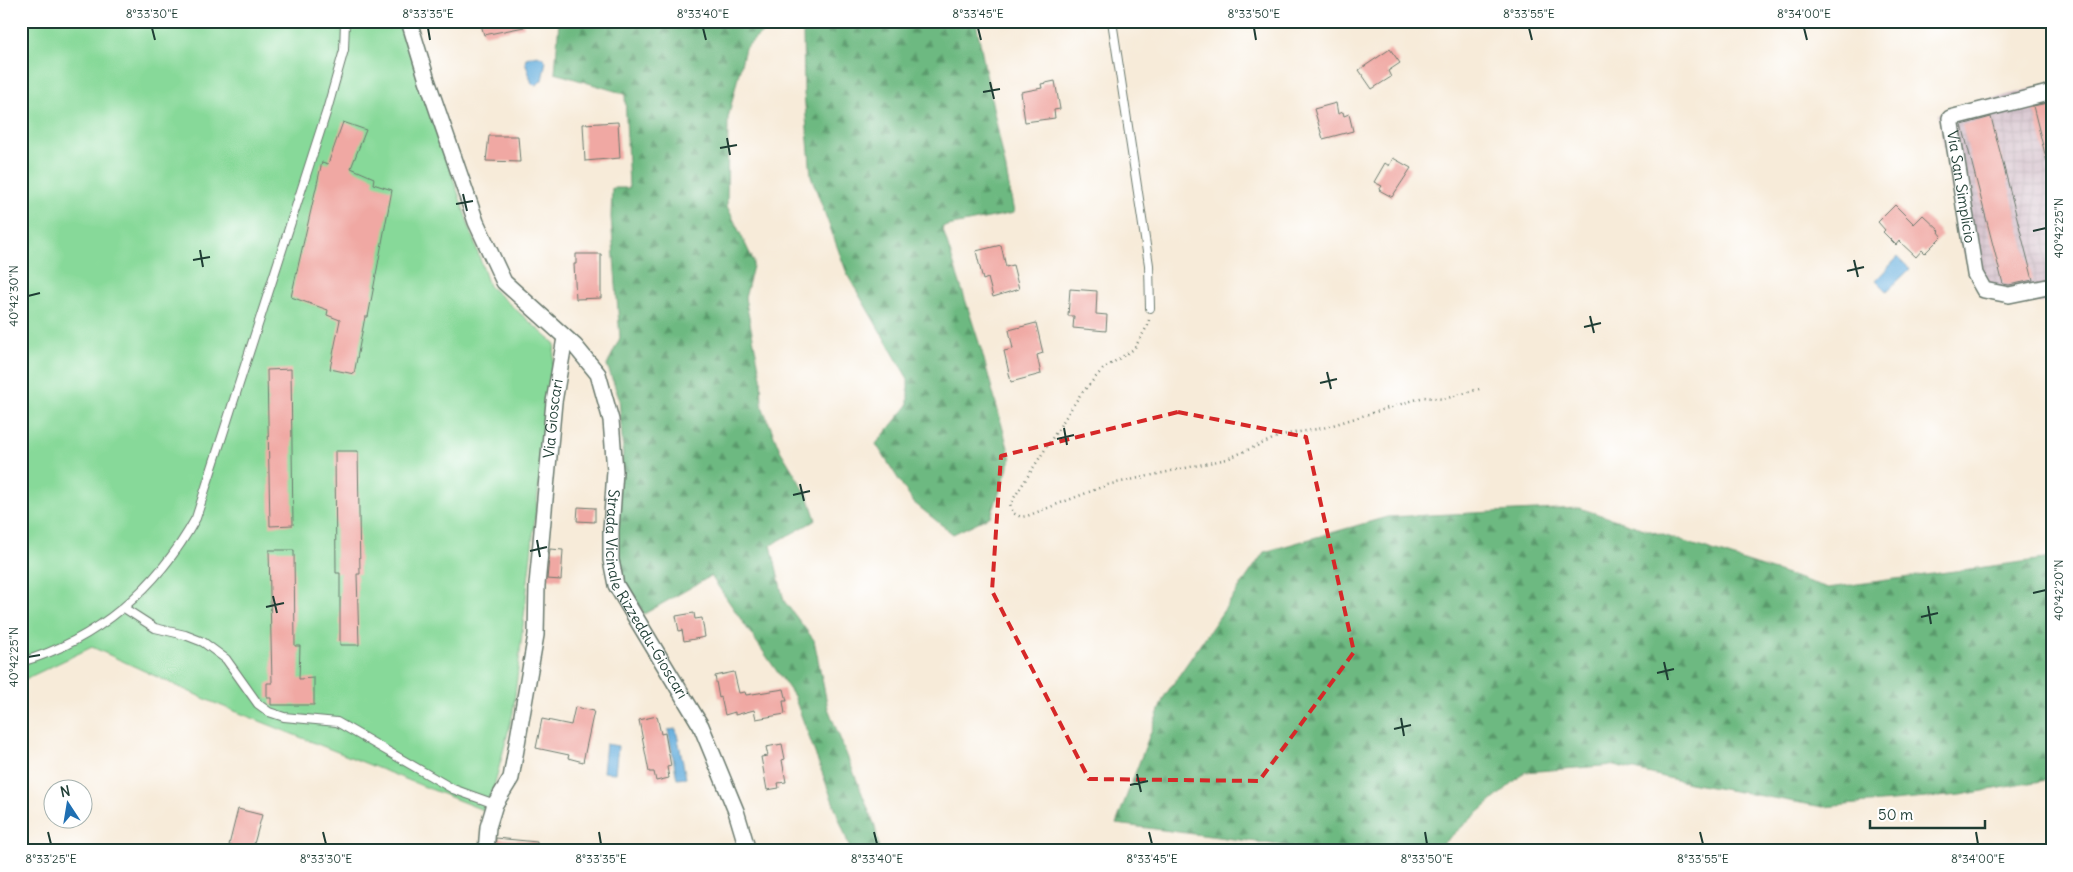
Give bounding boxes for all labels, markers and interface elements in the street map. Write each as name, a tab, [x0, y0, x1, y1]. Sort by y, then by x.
text: 8°33'30"E	[126, 6, 178, 21]
text: 8°33'35"E	[402, 6, 454, 21]
text: 8°33'40"E	[677, 6, 729, 21]
text: 8°33'45"E	[952, 6, 1004, 21]
text: 8°33'50"E	[1228, 6, 1280, 21]
text: 8°33'55"E	[1503, 6, 1555, 21]
text: 8°34'00"E	[1777, 6, 1831, 21]
street label: Via San Simplicio	[1943, 129, 1980, 244]
text: 40°42'25"N	[2051, 198, 2066, 258]
text: 40°42'30"N	[6, 265, 21, 327]
street label: Via Gioscari	[539, 377, 567, 459]
street label: Strada Vicinale Rizzeddu-Gioscari	[602, 489, 692, 702]
text: 40°42'20"N	[2051, 559, 2066, 621]
text: 40°42'25"N	[6, 627, 21, 687]
north arrow	[42, 780, 92, 830]
text: N	[59, 781, 72, 801]
scale bar	[1870, 797, 1986, 829]
text: 50 m	[1878, 805, 1913, 824]
text: 8°33'25"E	[25, 851, 77, 866]
text: 8°33'30"E	[300, 851, 352, 866]
text: 8°33'35"E	[575, 851, 627, 866]
text: 8°33'40"E	[851, 851, 903, 866]
text: 8°33'45"E	[1126, 851, 1178, 866]
text: 8°33'50"E	[1401, 851, 1453, 866]
text: 8°33'55"E	[1677, 851, 1729, 866]
text: 8°34'00"E	[1951, 851, 2005, 866]

